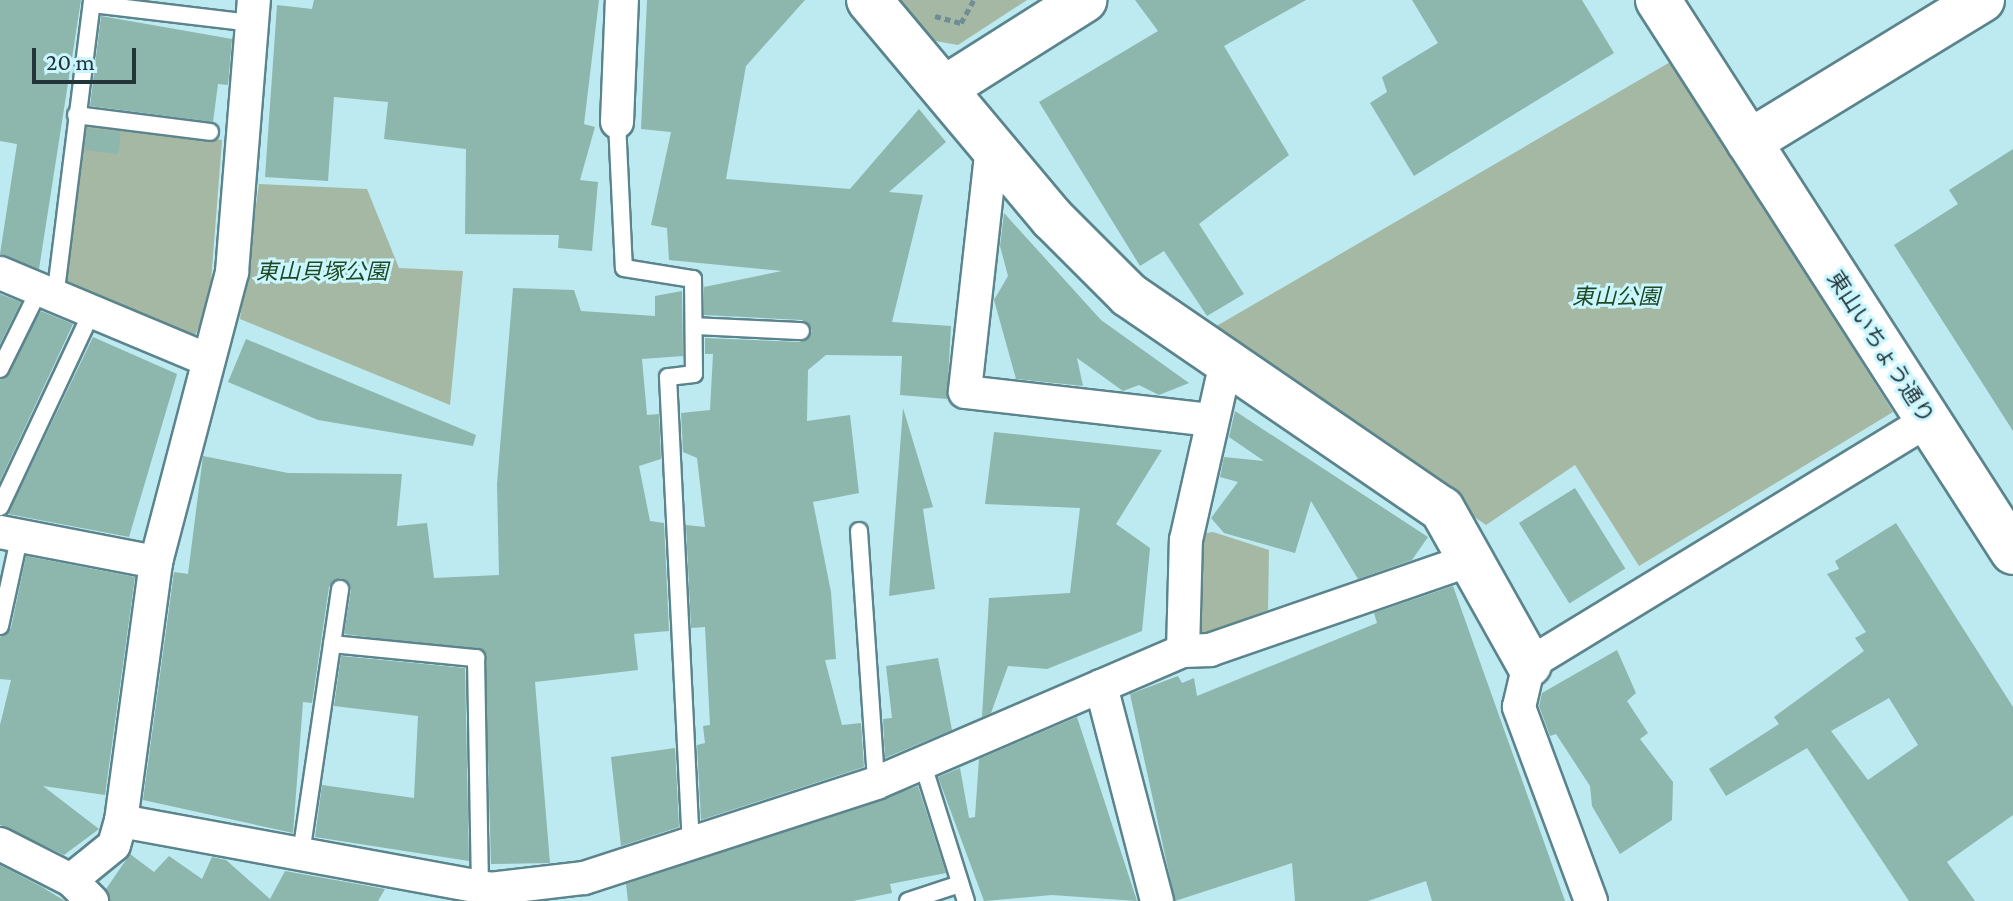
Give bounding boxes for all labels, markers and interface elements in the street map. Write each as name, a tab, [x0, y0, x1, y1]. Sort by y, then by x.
scale bar	[36, 32, 140, 82]
text: 20 m	[46, 48, 95, 75]
park label: 東山貝塚公園	[256, 259, 388, 285]
street label: 東山いちょう通り	[1822, 266, 1940, 428]
park label: 東山公園	[1572, 284, 1660, 310]

